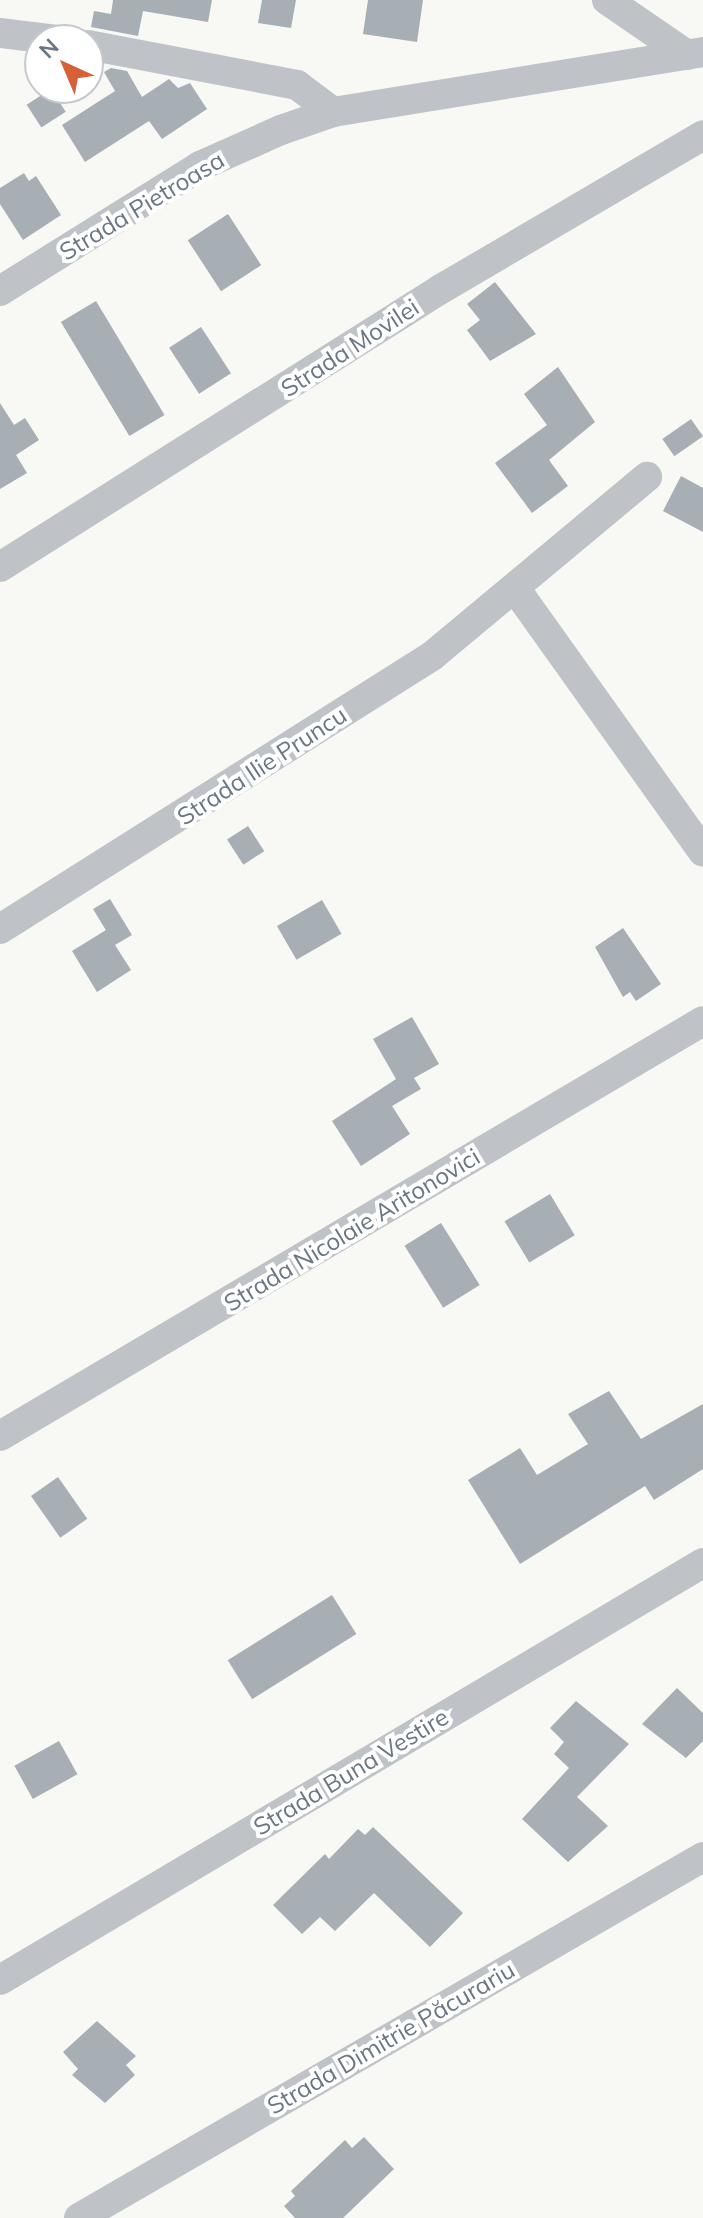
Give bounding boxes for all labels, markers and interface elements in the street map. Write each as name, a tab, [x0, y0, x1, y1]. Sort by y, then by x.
north arrow	[24, 24, 104, 104]
text: N	[33, 32, 64, 64]
street label: Strada Pietroasa	[54, 145, 230, 267]
street label: Strada Movilei	[276, 293, 424, 403]
street label: Strada Ilie Pruncu	[172, 701, 352, 831]
street label: Strada Nicolaie Aritonovici	[219, 1142, 485, 1318]
street label: Strada Buna Vestire	[248, 1702, 454, 1842]
street label: Strada Dimitrie Păcurariu	[262, 1955, 520, 2121]

